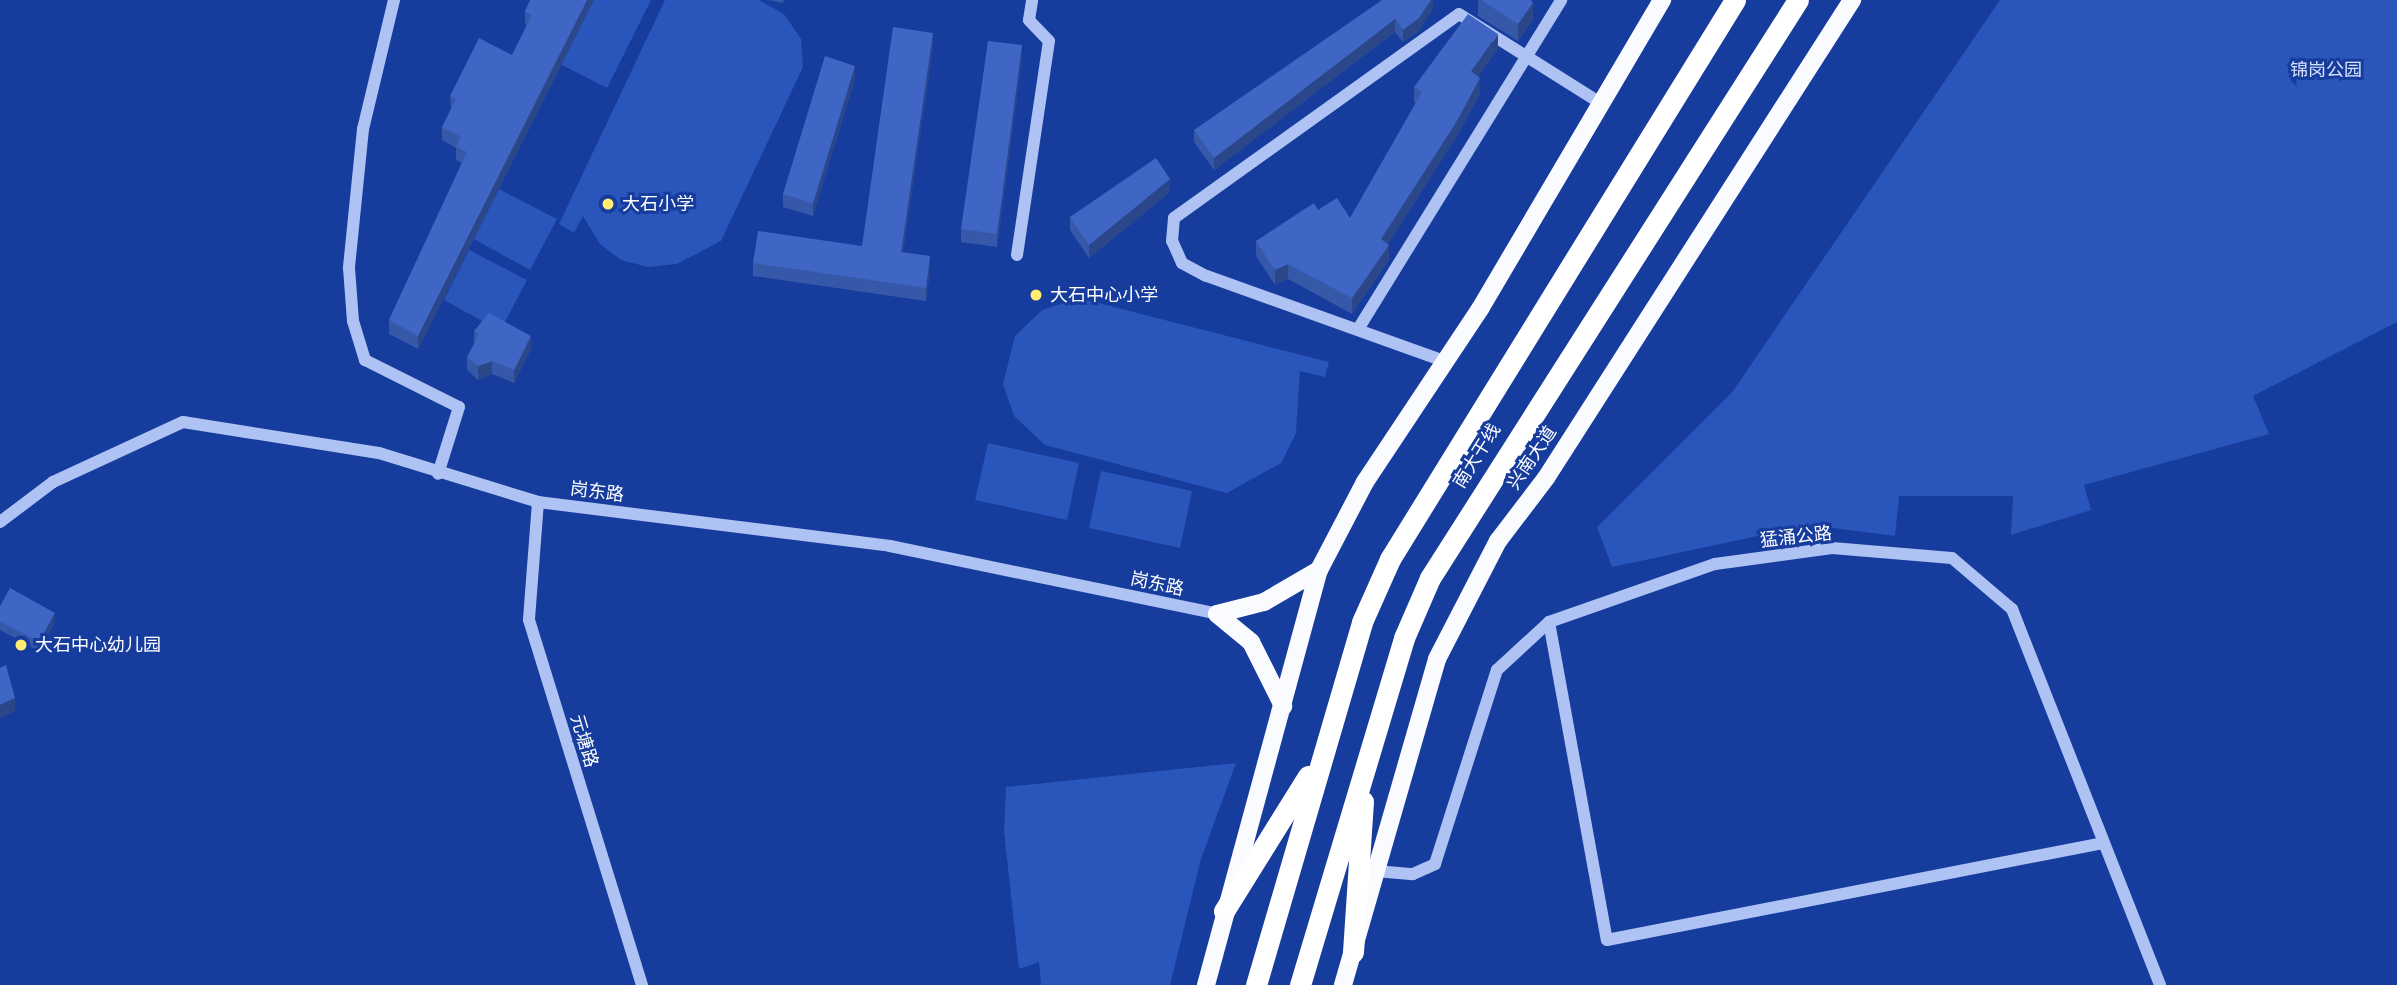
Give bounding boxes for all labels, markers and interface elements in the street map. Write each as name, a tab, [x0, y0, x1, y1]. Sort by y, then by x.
park label: 锦岗公园	[2290, 59, 2362, 81]
place label: 大石小学	[622, 193, 694, 215]
marker: 大石小学	[600, 196, 616, 212]
place label: 大石中心小学	[1050, 284, 1158, 306]
marker: 大石中心小学	[1028, 287, 1044, 303]
street label: 南大干线	[1449, 420, 1505, 492]
street label: 兴南大道	[1503, 422, 1561, 494]
street label: 岗东路	[569, 478, 625, 506]
street label: 猛涌公路	[1759, 522, 1833, 552]
street label: 岗东路	[1128, 568, 1186, 600]
place label: 大石中心幼儿园	[35, 634, 161, 656]
marker: 大石中心幼儿园	[13, 637, 29, 653]
street label: 元塘路	[566, 712, 602, 770]

